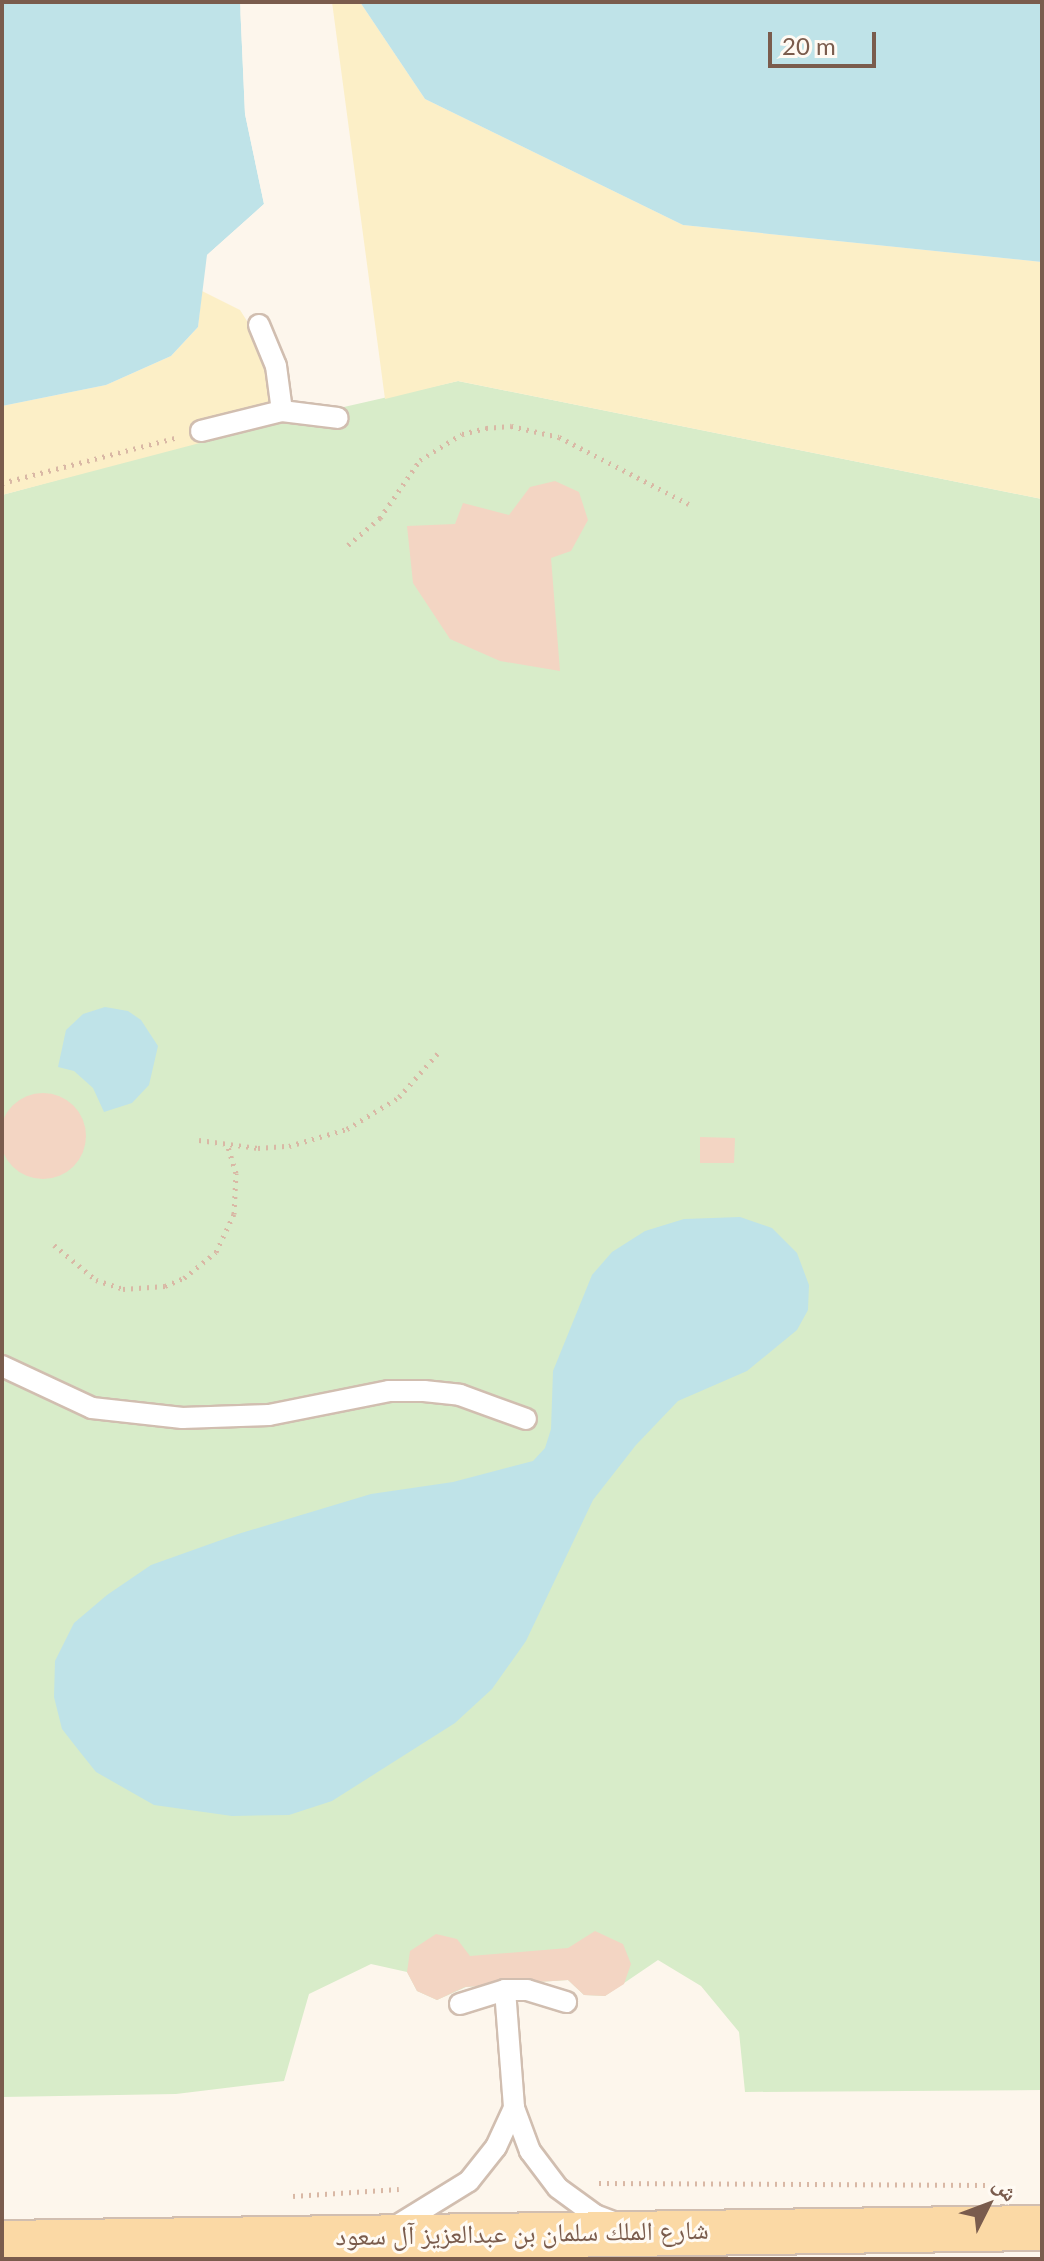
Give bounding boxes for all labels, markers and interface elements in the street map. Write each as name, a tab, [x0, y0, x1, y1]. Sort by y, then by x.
scale bar	[772, 16, 880, 66]
text: 20 m	[782, 31, 836, 60]
north arrow	[948, 2165, 1028, 2245]
text: ش	[988, 2171, 1024, 2206]
street label: شارع الملك سلمان بن عبدالعزيز آل سعود	[335, 2214, 709, 2252]

